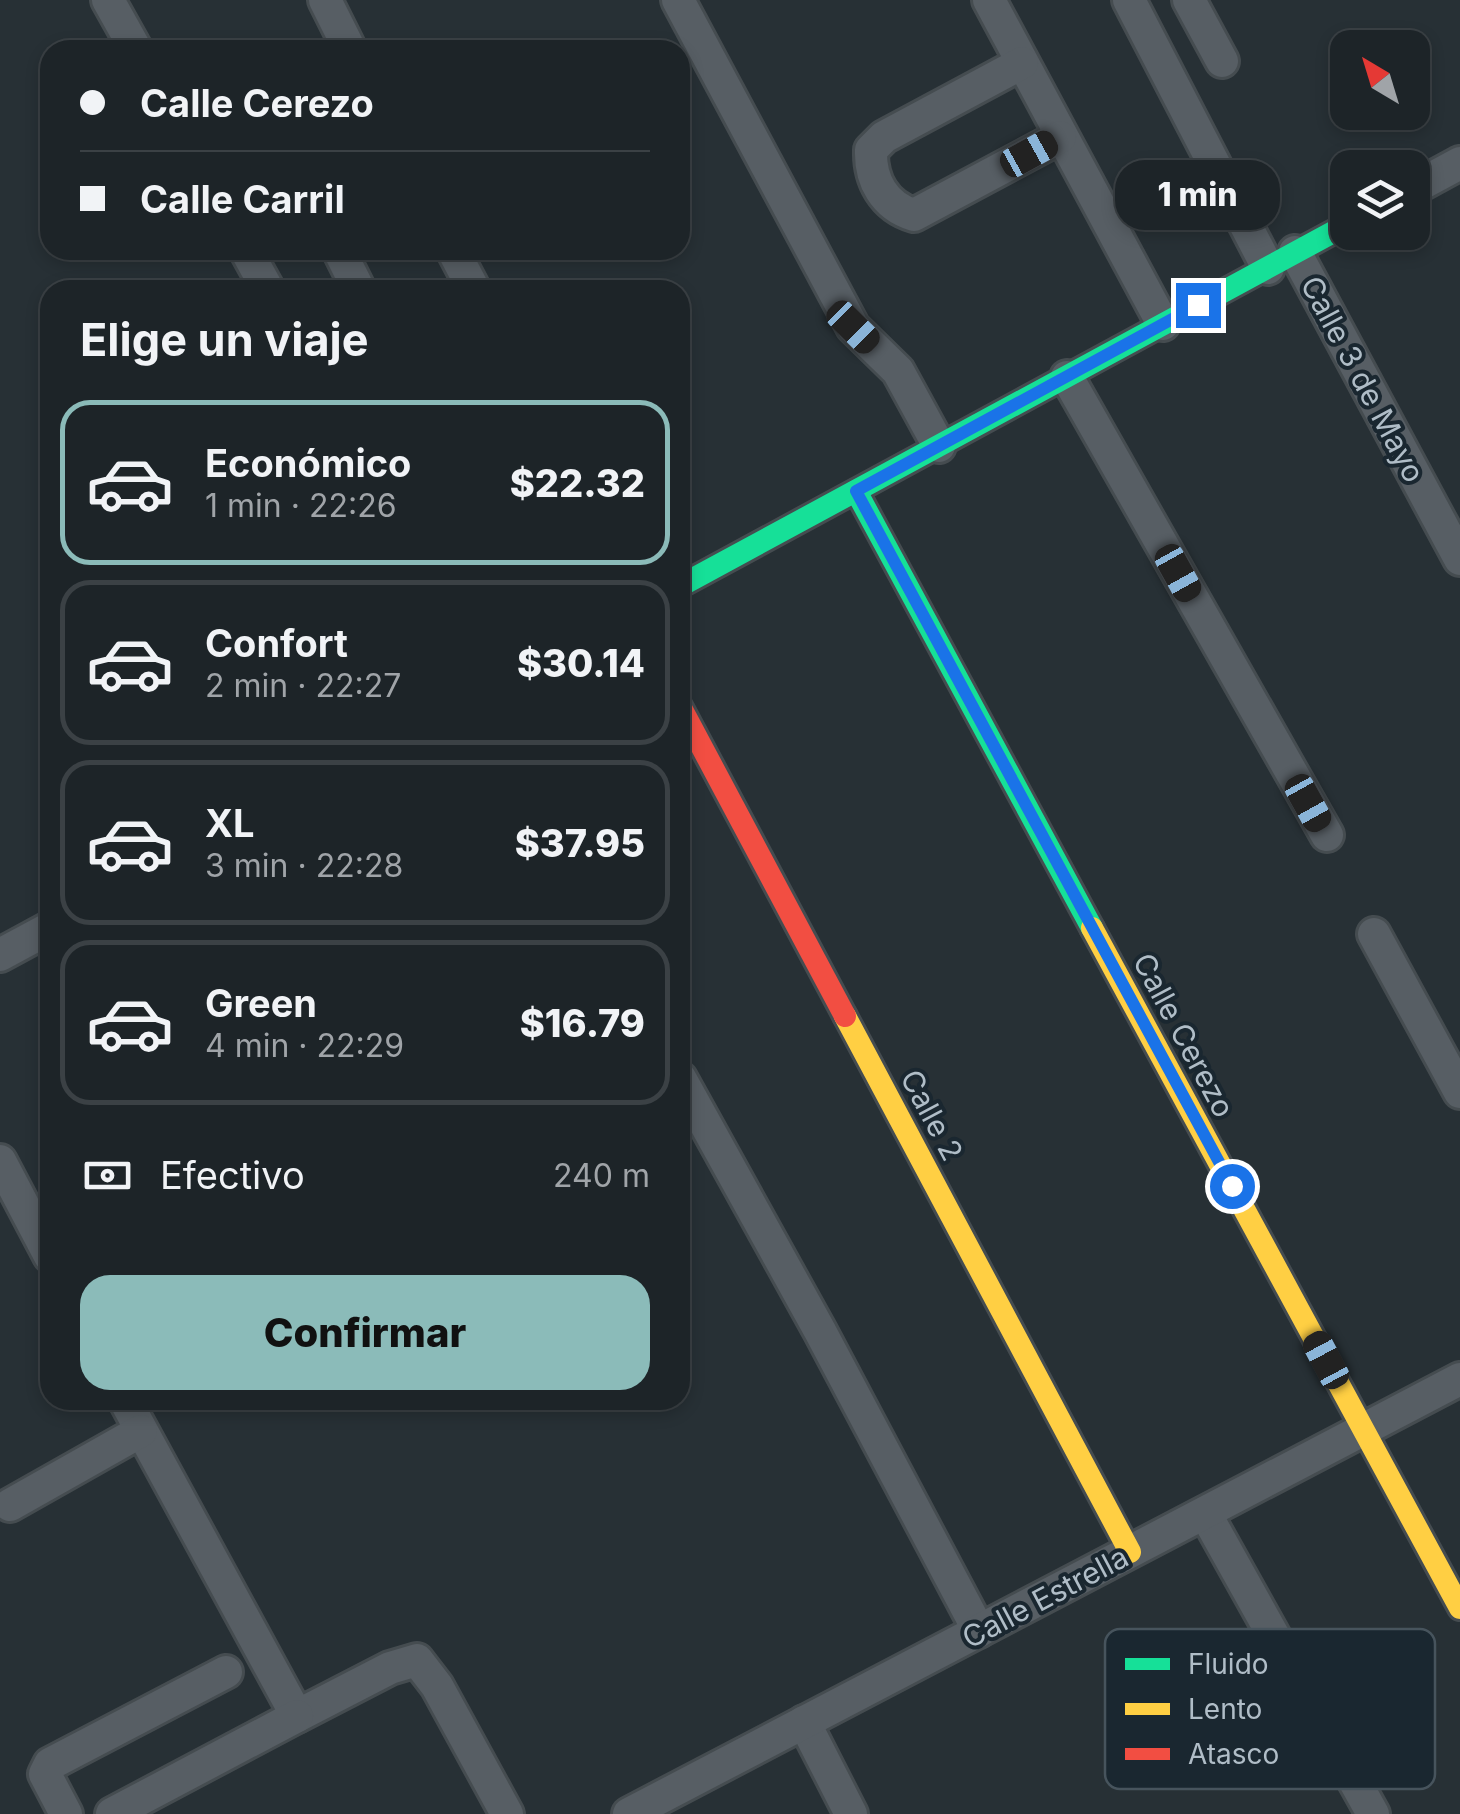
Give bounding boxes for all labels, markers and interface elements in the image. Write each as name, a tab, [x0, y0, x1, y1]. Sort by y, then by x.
north arrow	[1330, 30, 1430, 130]
map controls	[1330, 30, 1430, 250]
text: Calle Cerezo	[140, 80, 374, 126]
car	[995, 126, 1063, 182]
button: layers	[1330, 150, 1430, 250]
callout: 1 min	[1116, 160, 1280, 230]
text: 1 min	[1157, 175, 1238, 214]
text: Calle Carril	[140, 176, 345, 222]
street label: Calle 3 de Mayo	[1294, 270, 1432, 488]
route end	[1176, 283, 1221, 328]
car	[821, 295, 885, 359]
text: Elige un viaje	[80, 312, 369, 367]
icon: car	[85, 438, 175, 528]
text: Económico	[205, 440, 411, 486]
text: $22.32	[510, 460, 645, 506]
text: 1 min · 22:26	[205, 486, 397, 525]
car	[1150, 539, 1206, 607]
icon: car	[85, 618, 175, 708]
text: Confort	[205, 620, 348, 666]
text: $30.14	[517, 640, 645, 686]
text: 2 min · 22:27	[205, 666, 401, 705]
car	[1280, 769, 1336, 837]
icon: car	[85, 798, 175, 888]
text: XL	[205, 800, 255, 846]
text: $37.95	[515, 820, 645, 866]
text: 3 min · 22:28	[205, 846, 403, 885]
street label: Calle Cerezo	[1126, 947, 1242, 1123]
icon: car	[85, 978, 175, 1068]
text: Green	[205, 980, 317, 1026]
text: $16.79	[520, 1000, 645, 1046]
text: 4 min · 22:29	[205, 1026, 404, 1065]
street label: Calle 2	[893, 1063, 971, 1167]
icon: cash	[80, 1148, 135, 1203]
text: Efectivo	[160, 1152, 305, 1198]
text: 240 m	[553, 1156, 650, 1195]
route start	[1210, 1164, 1255, 1209]
button: Confirmar	[80, 1275, 650, 1390]
car	[1299, 1326, 1353, 1394]
street label: Calle Estrella	[956, 1538, 1134, 1656]
legend	[1105, 1629, 1435, 1789]
text: Fluido	[1188, 1647, 1269, 1681]
text: Lento	[1188, 1692, 1262, 1726]
text: Atasco	[1188, 1737, 1279, 1771]

